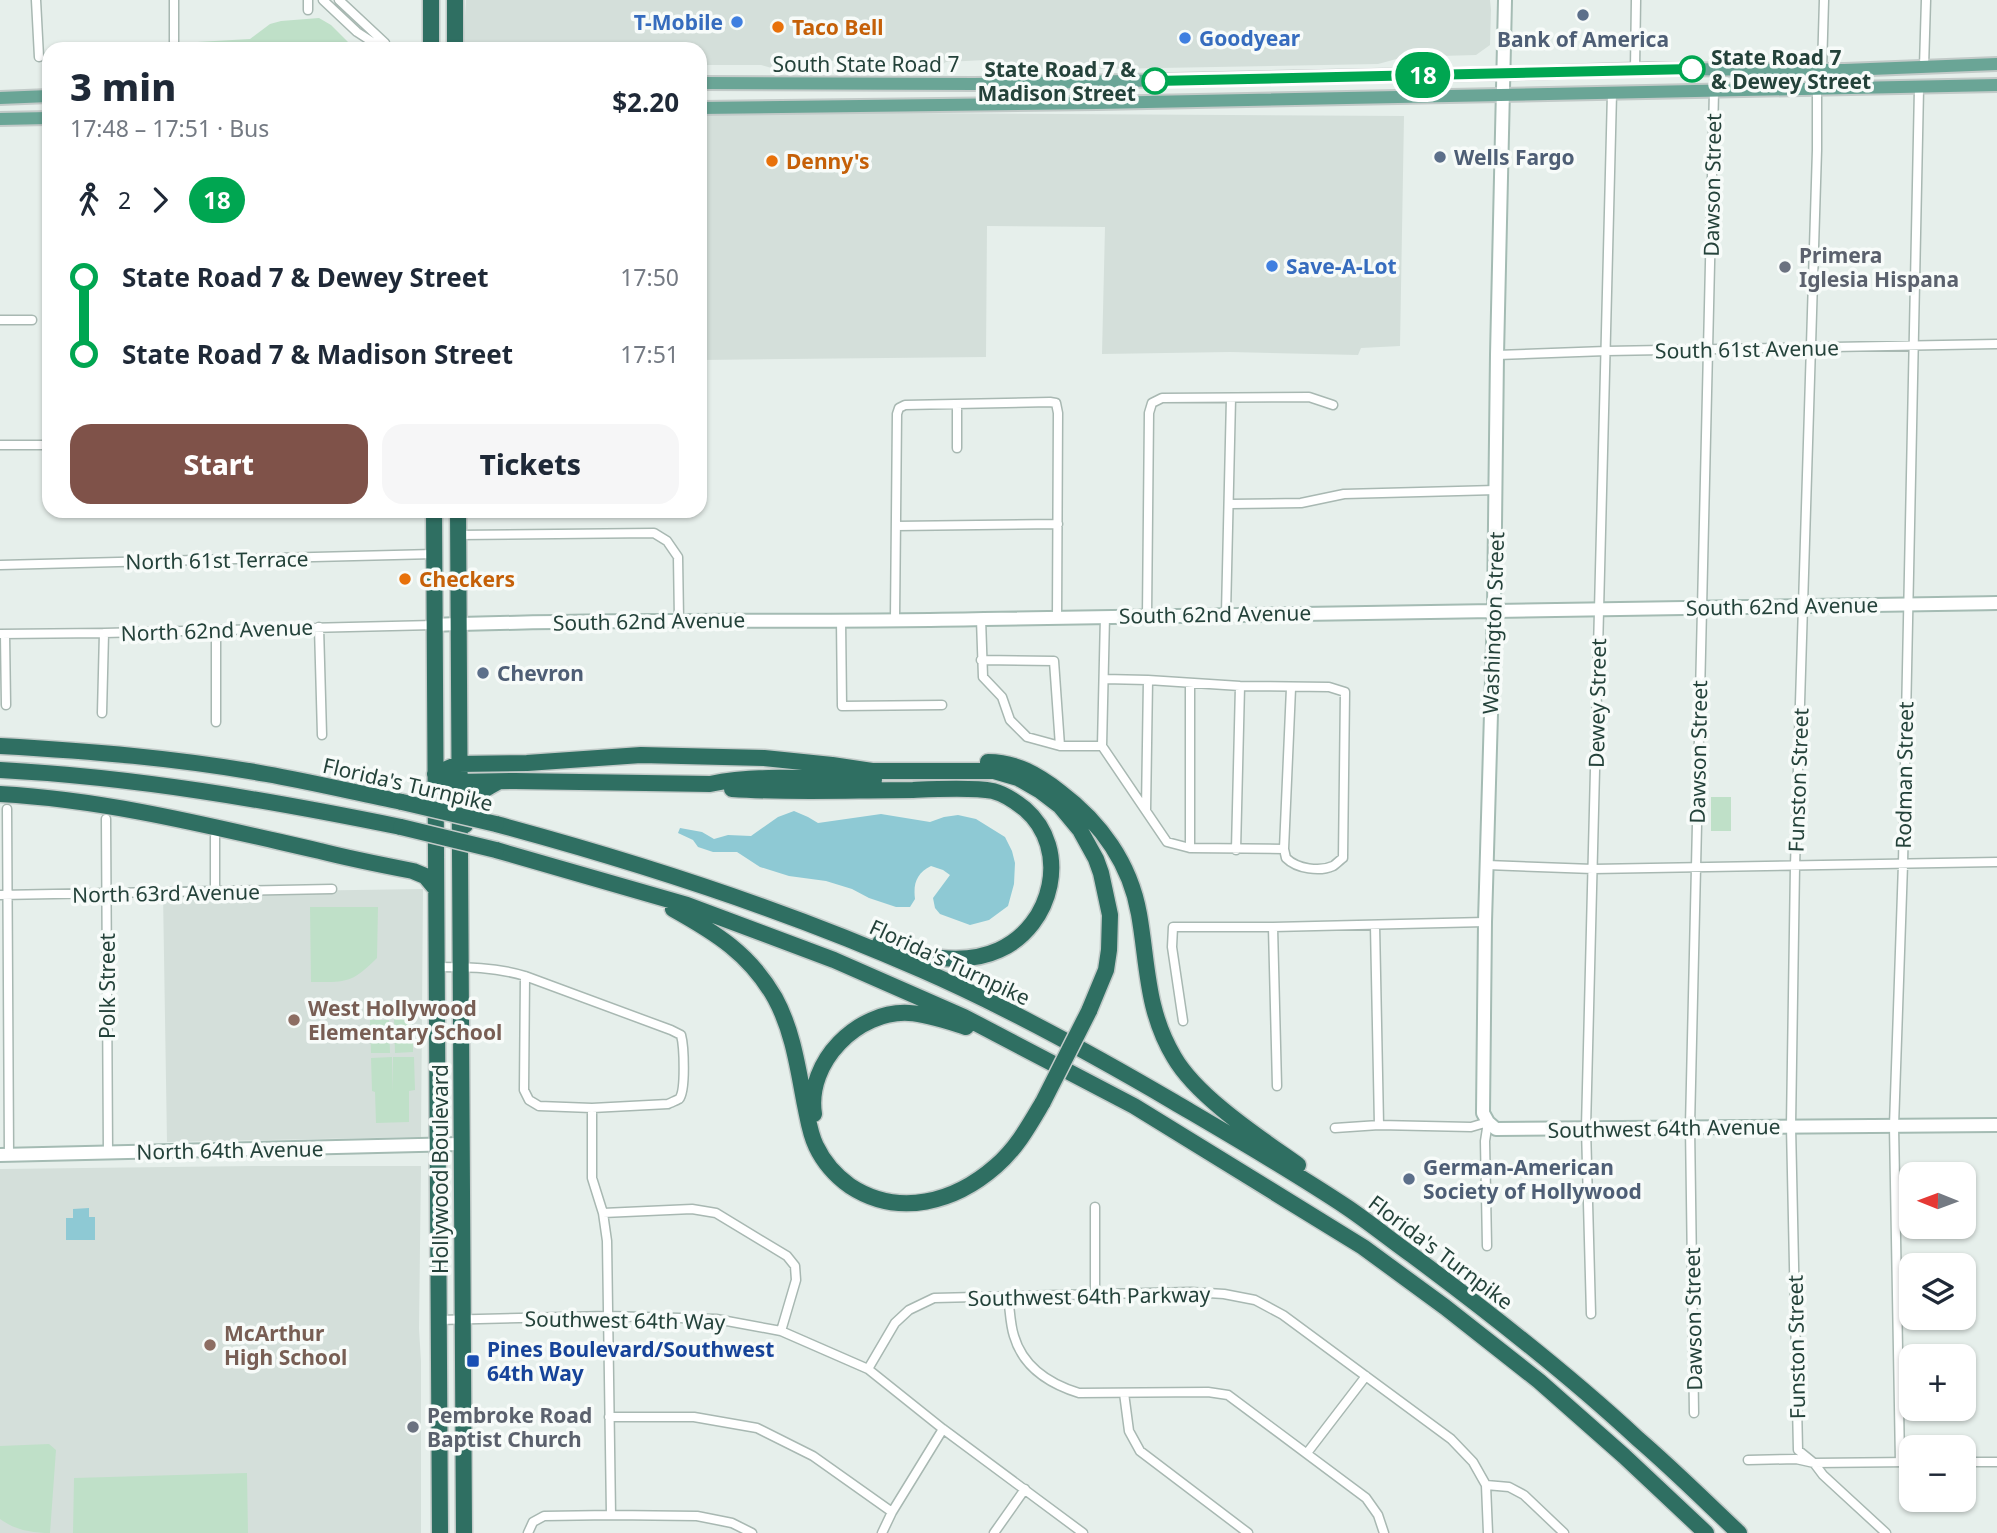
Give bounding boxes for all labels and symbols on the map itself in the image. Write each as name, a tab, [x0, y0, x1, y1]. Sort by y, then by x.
marker: Bank of America	[1575, 7, 1591, 23]
place label: T-Mobile	[634, 8, 723, 36]
place label: Taco Bell	[792, 13, 883, 41]
marker: T-Mobile	[729, 14, 745, 30]
marker: Taco Bell	[770, 19, 786, 35]
place label: Goodyear	[1199, 24, 1301, 52]
place label: Bank of America	[1497, 25, 1669, 53]
marker: Goodyear	[1177, 30, 1193, 46]
place label: State Road 7 & Dewey Street	[1711, 43, 1871, 95]
street label: South State Road 7	[773, 50, 959, 78]
line badge: 18	[1392, 52, 1454, 98]
place label: State Road 7 & Madison Street	[977, 55, 1136, 107]
marker: State Road 7 & Dewey Street	[1679, 56, 1705, 82]
marker: State Road 7 & Madison Street	[1142, 68, 1168, 94]
street label: Dawson Street	[1697, 113, 1727, 257]
place label: Wells Fargo	[1454, 143, 1575, 171]
place label: Denny's	[786, 147, 870, 175]
marker: Wells Fargo	[1432, 149, 1448, 165]
marker: Denny's	[764, 153, 780, 169]
place label: Primera Iglesia Hispana	[1799, 241, 1959, 293]
place label: Save-A-Lot	[1286, 252, 1397, 280]
marker: Save-A-Lot	[1264, 258, 1280, 274]
marker: Primera Iglesia Hispana	[1777, 259, 1793, 275]
street label: South 61st Avenue	[1655, 333, 1839, 365]
street label: Washington Street	[1476, 531, 1510, 715]
street label: North 61st Terrace	[125, 544, 309, 576]
place label: Checkers	[419, 565, 515, 593]
marker: Checkers	[397, 571, 413, 587]
street label: South 62nd Avenue	[1686, 590, 1878, 622]
street label: South 62nd Avenue	[1119, 598, 1311, 630]
street label: South 62nd Avenue	[553, 605, 745, 637]
street label: North 62nd Avenue	[120, 613, 314, 647]
street label: Dewey Street	[1582, 638, 1612, 768]
place label: Chevron	[497, 659, 584, 687]
marker: Chevron	[475, 665, 491, 681]
street label: Dawson Street	[1683, 680, 1713, 824]
street label: Rodman Street	[1889, 701, 1919, 849]
street label: Funston Street	[1781, 707, 1815, 853]
street label: Florida's Turnpike	[320, 751, 496, 817]
street label: North 63rd Avenue	[72, 877, 260, 909]
street label: Florida's Turnpike	[865, 913, 1035, 1011]
street label: Polk Street	[93, 933, 121, 1039]
place label: West Hollywood Elementary School	[308, 994, 502, 1046]
marker: West Hollywood Elementary School	[286, 1012, 302, 1028]
street label: Hollywood Boulevard	[426, 1064, 454, 1274]
street label: Southwest 64th Avenue	[1547, 1112, 1781, 1144]
street label: North 64th Avenue	[136, 1134, 324, 1166]
place label: German-American Society of Hollywood	[1423, 1153, 1642, 1205]
north arrow	[1899, 1162, 1976, 1239]
marker: German-American Society of Hollywood	[1401, 1171, 1417, 1187]
street label: Florida's Turnpike	[1363, 1189, 1519, 1315]
street label: Dawson Street	[1678, 1247, 1708, 1391]
street label: Funston Street	[1781, 1274, 1811, 1419]
street label: Southwest 64th Parkway	[967, 1280, 1211, 1312]
street label: Southwest 64th Way	[524, 1304, 726, 1336]
place label: McArthur High School	[224, 1319, 347, 1371]
place label: Pines Boulevard/Southwest 64th Way	[487, 1335, 774, 1387]
marker: McArthur High School	[202, 1337, 218, 1353]
marker: Pines Boulevard/Southwest 64th Way	[465, 1353, 481, 1369]
place label: Pembroke Road Baptist Church	[427, 1401, 592, 1453]
marker: Pembroke Road Baptist Church	[405, 1419, 421, 1435]

